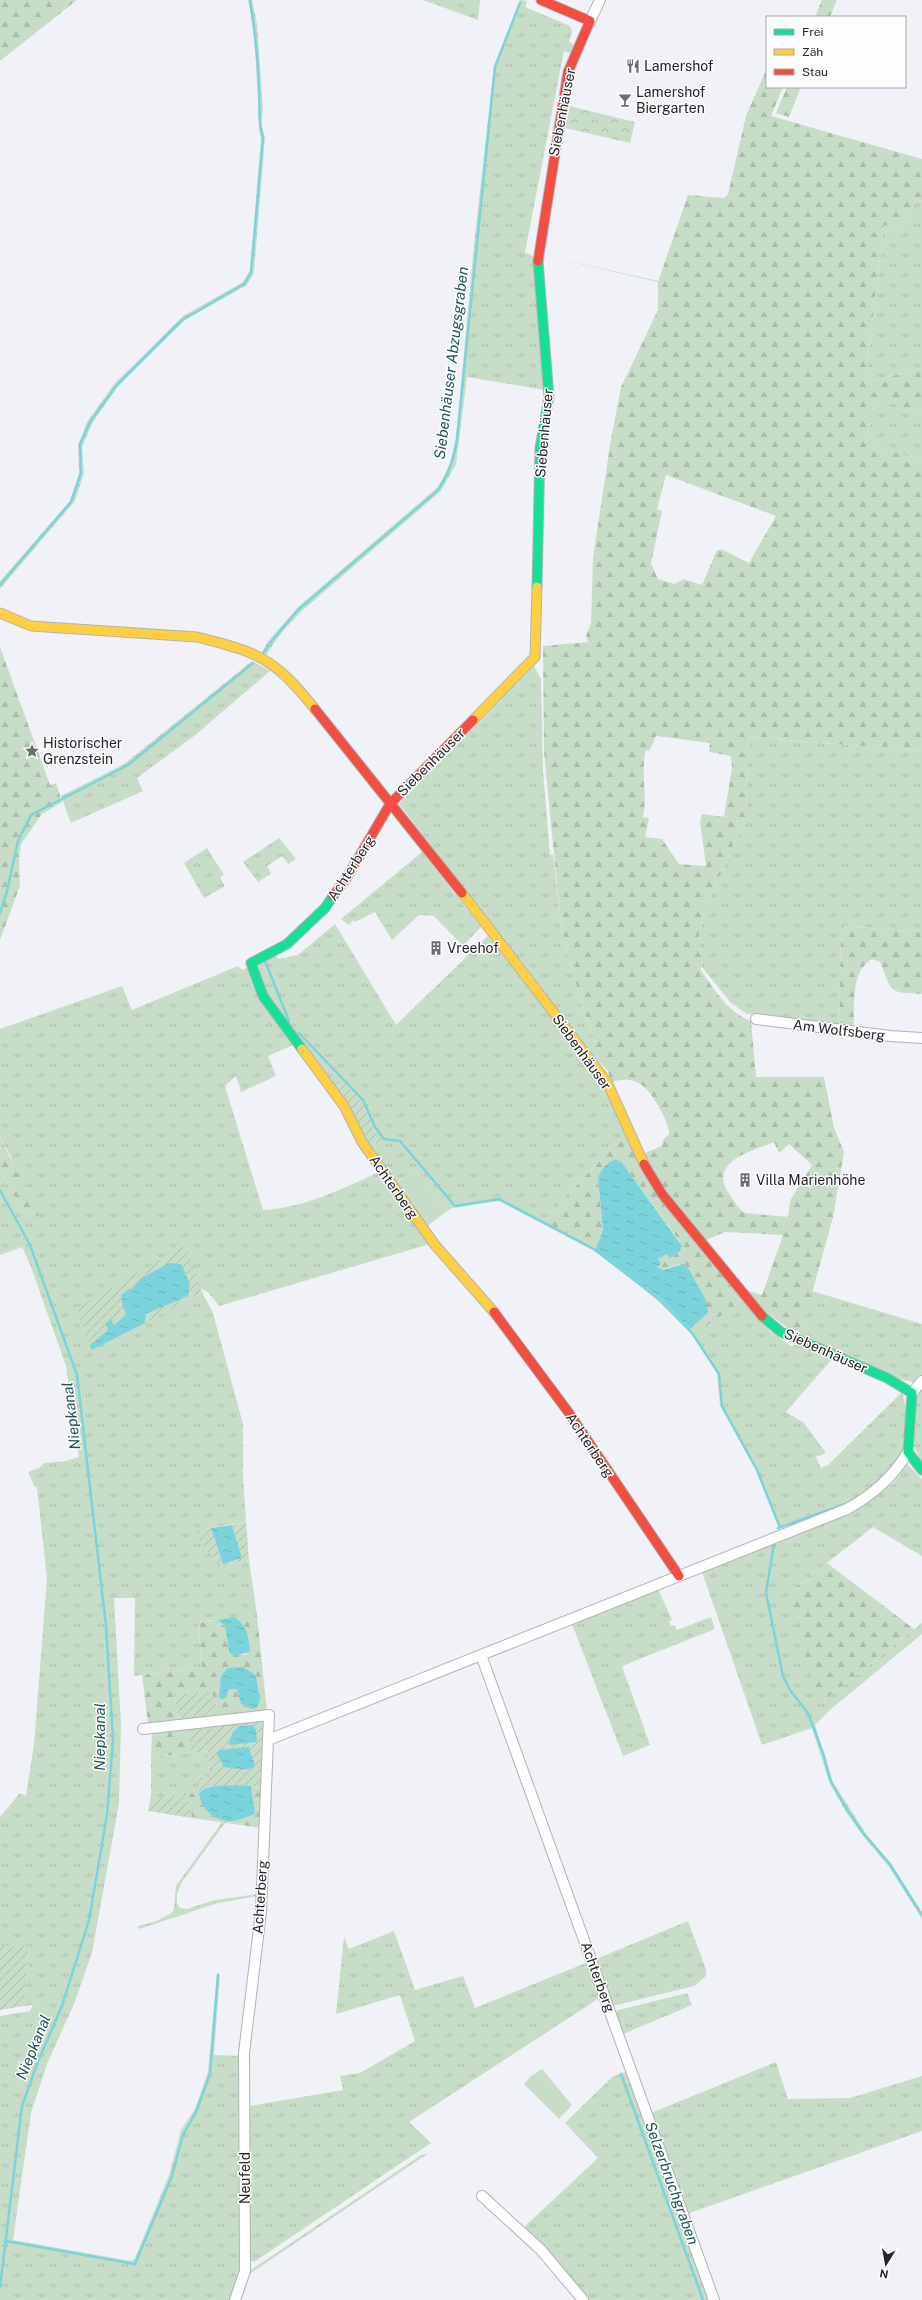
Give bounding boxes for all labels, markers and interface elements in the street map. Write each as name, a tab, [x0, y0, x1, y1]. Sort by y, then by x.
legend	[766, 16, 906, 88]
text: Frei	[802, 25, 824, 39]
text: Zäh	[802, 45, 823, 59]
restaurant icon: Lamershof	[625, 58, 641, 74]
place label: Lamershof	[644, 58, 714, 74]
text: Stau	[802, 65, 828, 79]
street label: Siebenhäuser	[546, 67, 578, 157]
place label: Lamershof Biergarten	[636, 84, 706, 116]
bar icon: Lamershof Biergarten	[617, 92, 633, 108]
water label: Siebenhäuser Abzugsgraben	[431, 266, 471, 460]
street label: Siebenhäuser	[532, 388, 556, 478]
street label: Siebenhäuser	[394, 725, 468, 799]
place label: Historischer Grenzstein	[43, 735, 122, 767]
place icon: Historischer Grenzstein	[24, 743, 40, 759]
street label: Achterberg	[324, 832, 378, 903]
building icon: Vreehof	[428, 940, 444, 956]
place label: Vreehof	[447, 940, 499, 956]
street label: Siebenhäuser	[549, 1011, 615, 1093]
street label: Am Wolfsberg	[792, 1016, 886, 1044]
street label: Achterberg	[366, 1152, 422, 1222]
building icon: Villa Marienhöhe	[737, 1172, 753, 1188]
place label: Villa Marienhöhe	[756, 1172, 865, 1188]
street label: Siebenhäuser	[782, 1325, 870, 1377]
water label: Niepkanal	[58, 1381, 84, 1451]
street label: Achterberg	[563, 1410, 617, 1480]
water label: Niepkanal	[91, 1703, 108, 1771]
street label: Achterberg	[249, 1859, 271, 1934]
street label: Achterberg	[578, 1940, 618, 2015]
water label: Niepkanal	[12, 2012, 54, 2082]
water label: Selzerbruchgraben	[642, 2119, 702, 2247]
street label: Neufeld	[237, 2152, 253, 2204]
north arrow	[866, 2244, 906, 2284]
text: N	[879, 2267, 889, 2281]

